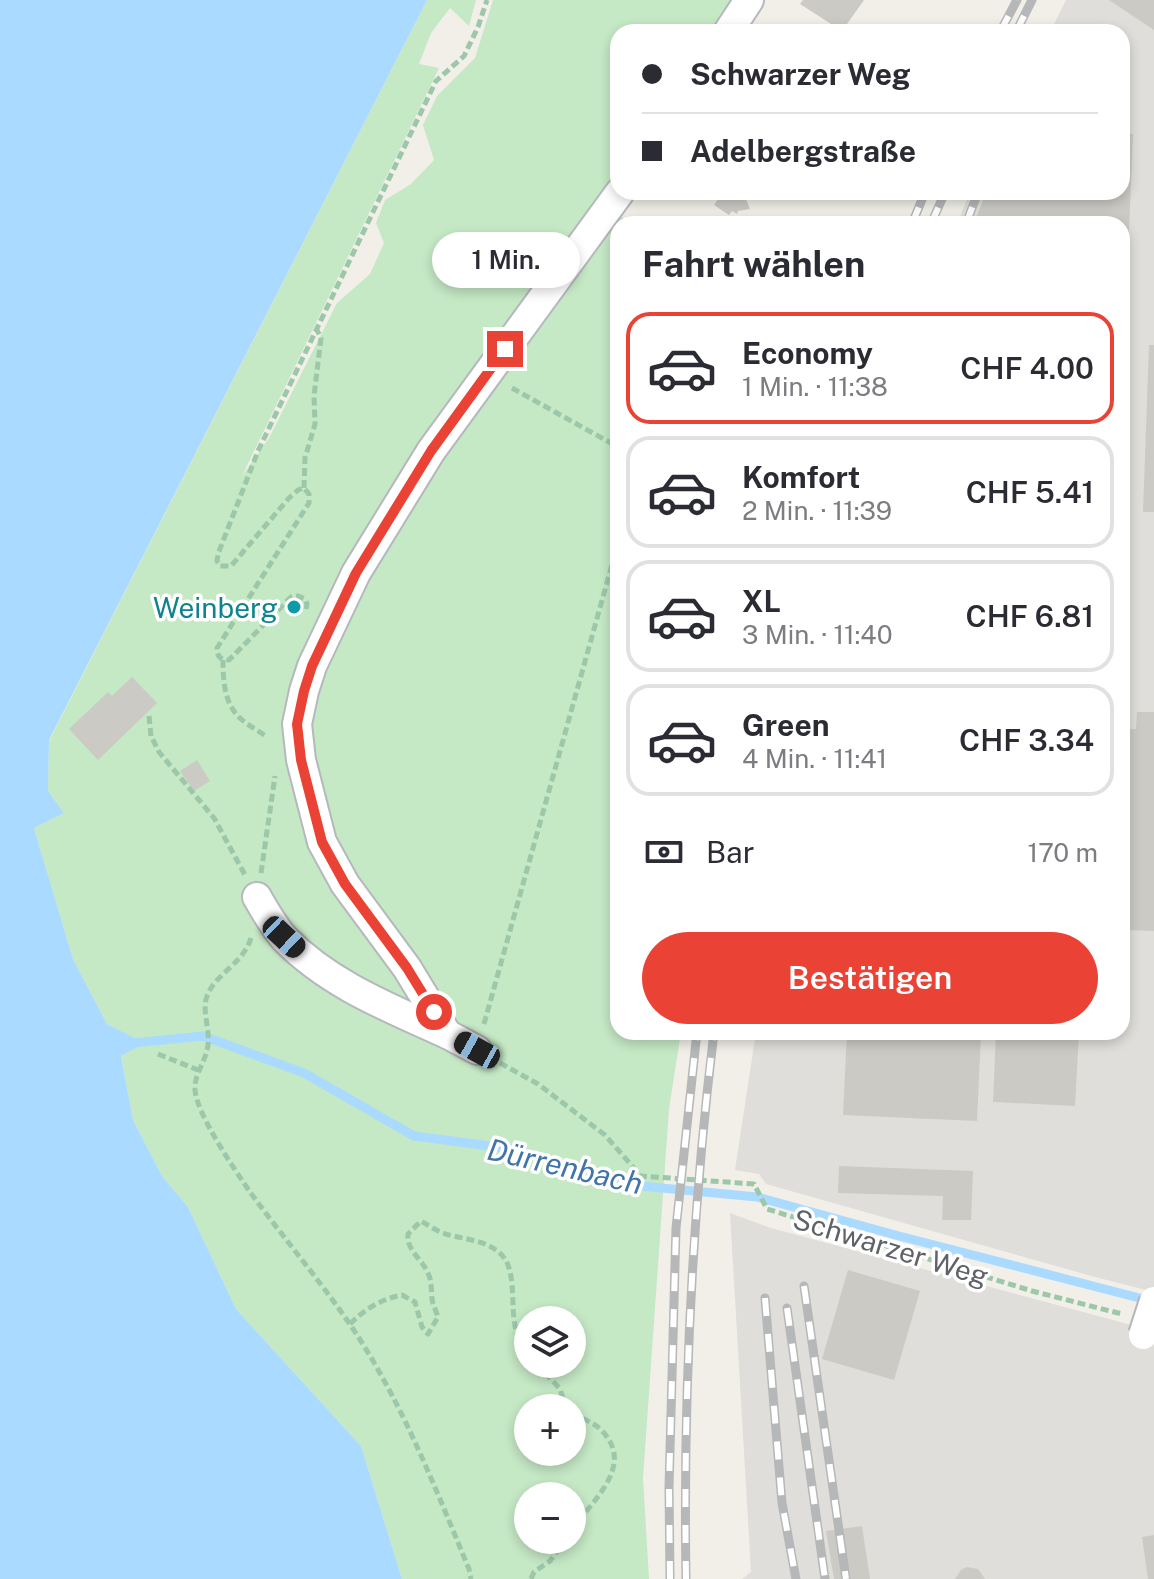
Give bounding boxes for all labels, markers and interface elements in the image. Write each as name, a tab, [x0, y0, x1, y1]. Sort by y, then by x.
text: Schwarzer Weg	[690, 56, 911, 92]
text: Adelbergstraße	[690, 133, 916, 169]
callout: 1 Min.	[431, 233, 579, 289]
text: Fahrt wählen	[642, 243, 865, 285]
text: 1 Min.	[472, 244, 540, 275]
route end	[487, 331, 523, 367]
icon: car	[646, 332, 718, 404]
text: Economy	[742, 335, 873, 371]
text: CHF 4.00	[960, 350, 1094, 386]
text: 1 Min. · 11:38	[742, 371, 888, 402]
icon: car	[646, 456, 718, 528]
text: Komfort	[742, 459, 860, 495]
text: CHF 5.41	[966, 474, 1094, 510]
text: 2 Min. · 11:39	[742, 495, 892, 526]
icon: car	[646, 580, 718, 652]
text: XL	[742, 583, 781, 619]
place label: Weinberg	[153, 591, 278, 624]
marker: Weinberg	[285, 598, 303, 616]
text: CHF 6.81	[966, 598, 1094, 634]
text: 3 Min. · 11:40	[742, 619, 893, 650]
icon: car	[646, 704, 718, 776]
text: Green	[742, 707, 829, 743]
text: CHF 3.34	[959, 722, 1094, 758]
text: 4 Min. · 11:41	[742, 743, 887, 774]
icon: cash	[642, 830, 686, 874]
text: Bar	[706, 834, 754, 870]
text: 170 m	[1028, 837, 1098, 868]
car	[258, 912, 310, 962]
button: Bestätigen	[642, 932, 1098, 1024]
route start	[416, 994, 452, 1030]
car	[450, 1028, 504, 1072]
water label: Dürrenbach	[484, 1131, 646, 1201]
street label: Schwarzer Weg	[789, 1202, 993, 1292]
map controls	[514, 1306, 586, 1554]
button: layers	[514, 1306, 586, 1378]
button: +	[514, 1394, 586, 1466]
button: −	[514, 1482, 586, 1554]

